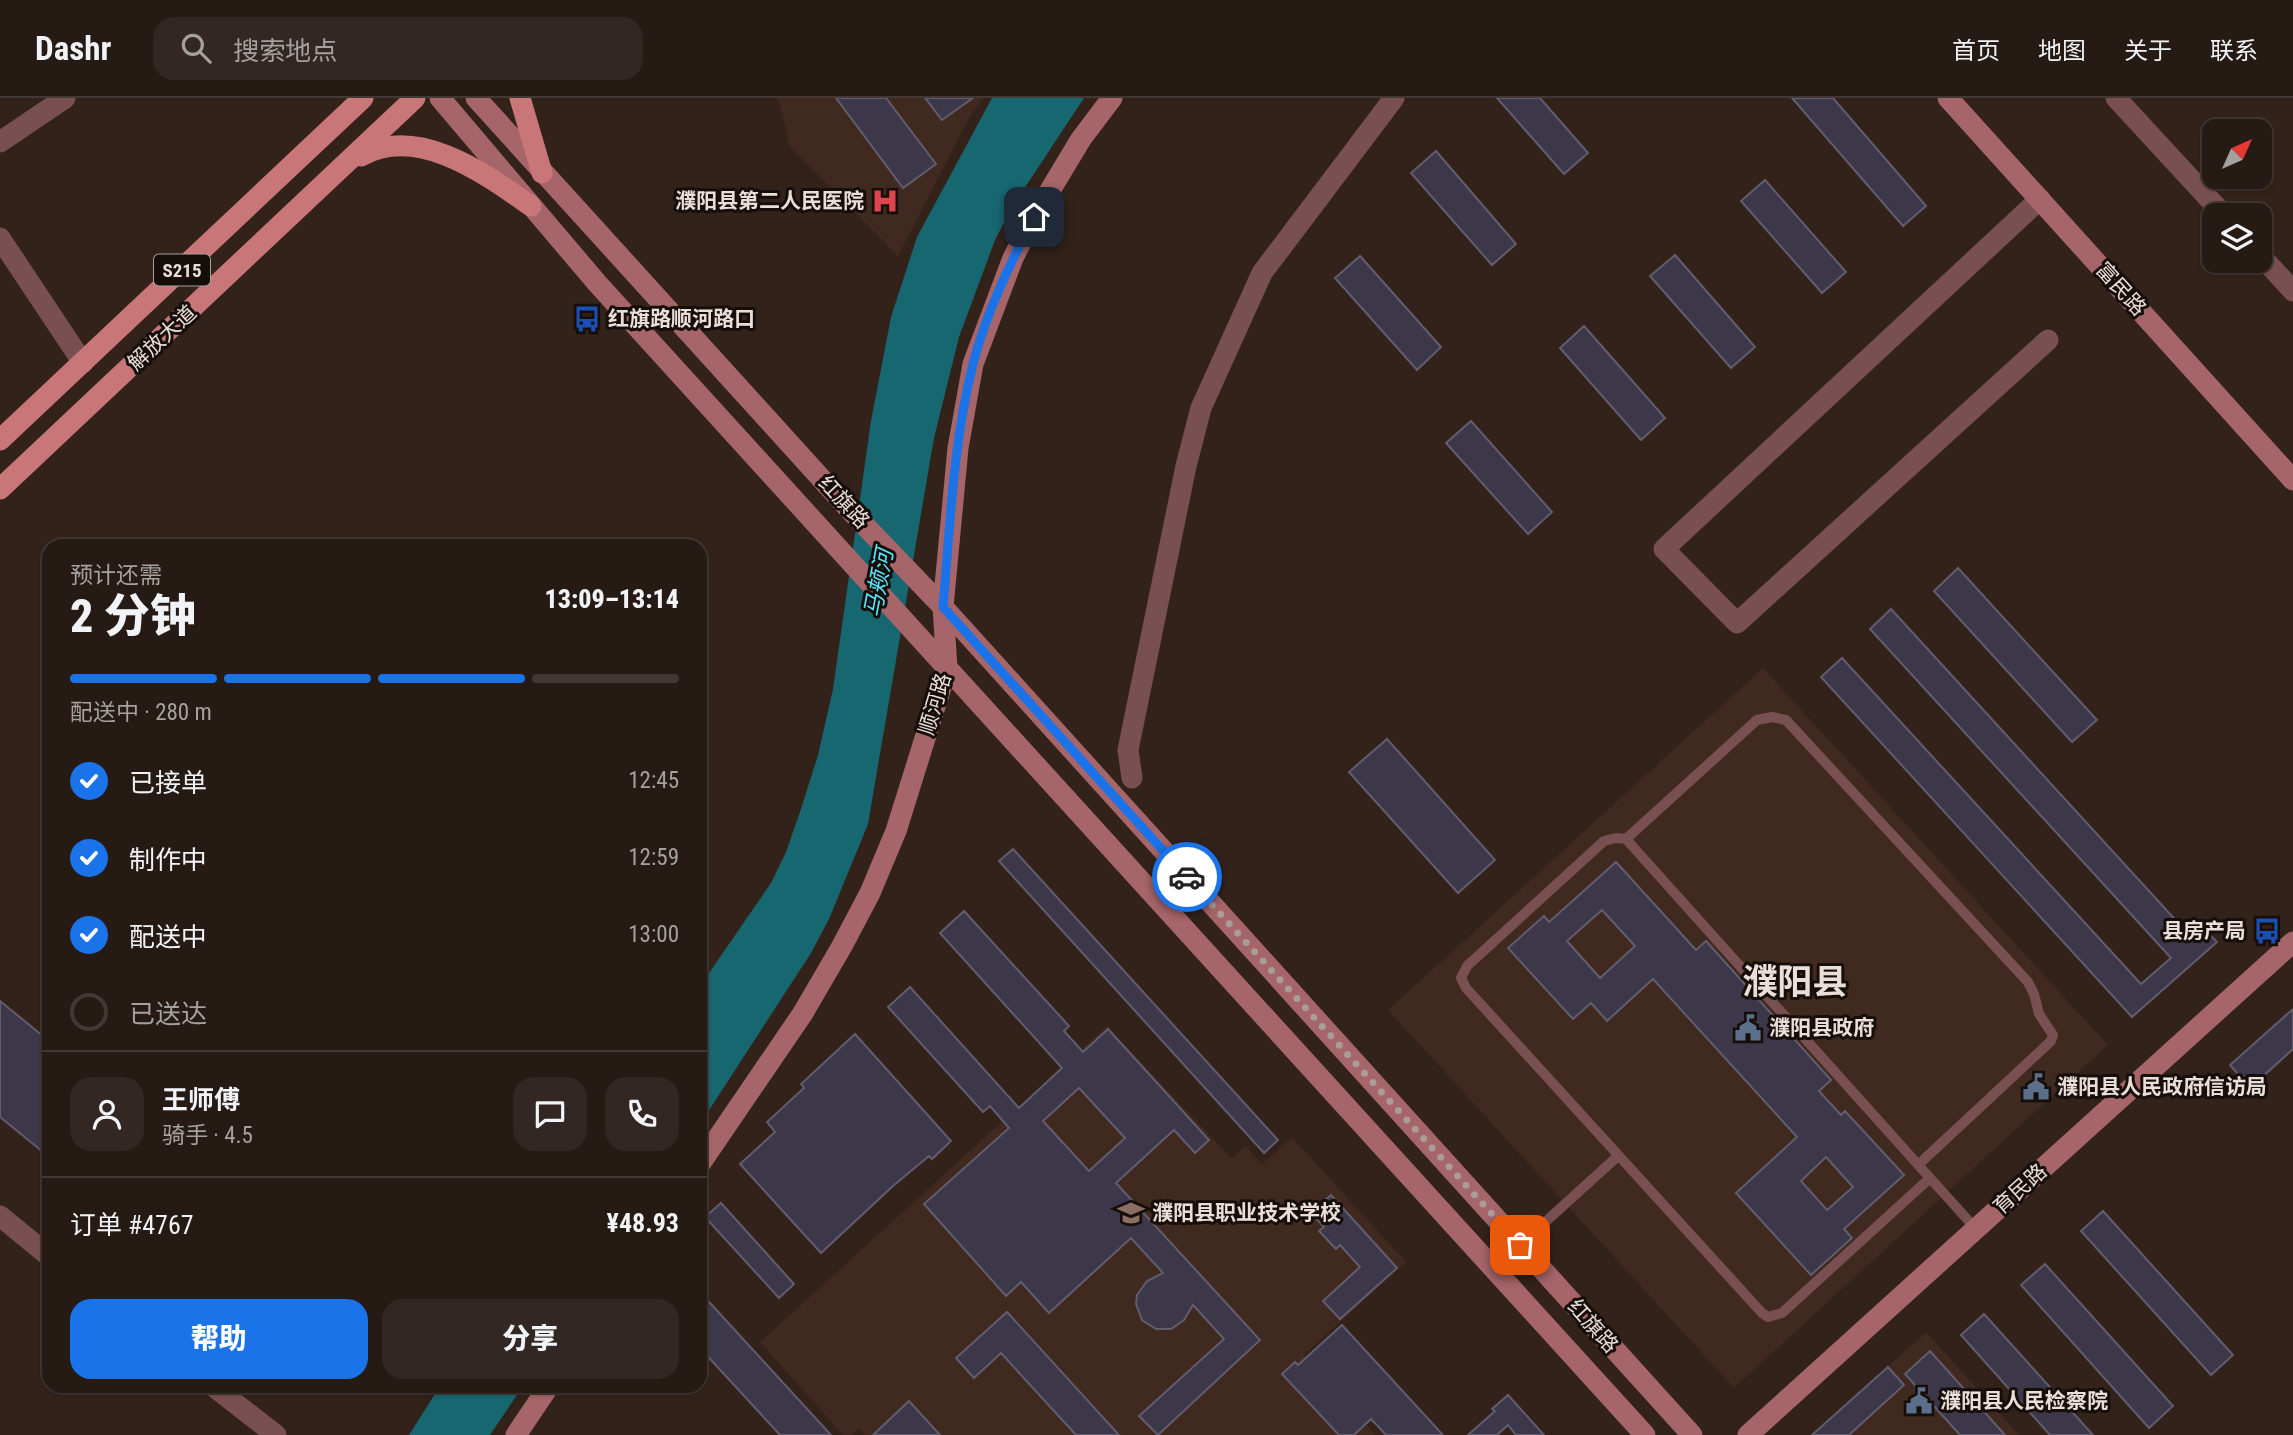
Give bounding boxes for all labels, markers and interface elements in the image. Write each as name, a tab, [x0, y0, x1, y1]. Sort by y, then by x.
search box	[153, 17, 643, 80]
text: Dashr	[35, 29, 111, 68]
icon: search	[177, 29, 215, 67]
text: 搜索地点	[233, 36, 337, 66]
text: 首页	[1952, 37, 2000, 65]
text: 地图	[2038, 37, 2086, 65]
text: 关于	[2124, 37, 2172, 65]
text: 联系	[2210, 37, 2258, 65]
north arrow	[2202, 119, 2272, 189]
map controls	[2202, 119, 2272, 273]
hospital icon: 濮阳县第二人民医院	[870, 186, 900, 216]
pin	[1004, 187, 1064, 247]
place label: 濮阳县第二人民医院	[675, 189, 864, 213]
icon: home	[1015, 198, 1053, 236]
button: layers	[2202, 203, 2272, 273]
road number: S215	[154, 254, 210, 286]
street label: 富民路	[2091, 258, 2151, 320]
street label: 解放大道	[123, 301, 201, 375]
bus stop icon: 红旗路顺河路口	[572, 304, 602, 334]
place label: 红旗路顺河路口	[608, 307, 755, 331]
street label: 红旗路	[814, 471, 874, 533]
water label: 马颊河	[859, 543, 900, 619]
text: 预计还需	[70, 562, 162, 589]
text: 13:09–13:14	[545, 584, 679, 614]
text: 2 分钟	[70, 589, 196, 643]
street label: 顺河路	[914, 670, 956, 738]
text: 配送中 · 280 m	[70, 699, 212, 726]
icon: check	[70, 762, 108, 800]
text: 12:45	[628, 767, 679, 794]
text: 已接单	[129, 768, 207, 798]
icon: check	[70, 839, 108, 877]
courier	[1152, 842, 1222, 912]
text: 12:59	[628, 844, 679, 871]
text: 制作中	[129, 845, 207, 875]
icon: car	[1168, 858, 1206, 896]
icon: check	[70, 916, 108, 954]
bus stop icon: 县房产局	[2252, 916, 2282, 946]
place label: 县房产局	[2162, 919, 2246, 943]
text: 13:00	[628, 921, 679, 948]
text: 配送中	[129, 922, 207, 952]
district label: 濮阳县	[1742, 962, 1848, 1003]
text: 已送达	[129, 999, 207, 1029]
public building icon: 濮阳县政府	[1733, 1013, 1763, 1043]
place label: 濮阳县政府	[1769, 1016, 1874, 1040]
public building icon: 濮阳县人民政府信访局	[2021, 1072, 2051, 1102]
place label: 濮阳县人民政府信访局	[2057, 1075, 2267, 1099]
button: person	[70, 1077, 144, 1151]
button: chat	[513, 1077, 587, 1151]
button: phone	[605, 1077, 679, 1151]
text: 王师傅	[162, 1085, 240, 1115]
text: 骑手 · 4.5	[162, 1122, 253, 1149]
street label: 育民路	[1989, 1159, 2051, 1219]
school or university icon: 濮阳县职业技术学校	[1116, 1198, 1146, 1228]
place label: 濮阳县职业技术学校	[1152, 1201, 1341, 1225]
text: ¥48.93	[607, 1208, 679, 1238]
text: 订单 #4767	[70, 1210, 194, 1240]
pin	[1490, 1215, 1550, 1275]
icon: bag	[1501, 1226, 1539, 1264]
street label: 红旗路	[1563, 1295, 1623, 1357]
button: 帮助	[70, 1299, 368, 1379]
button: 分享	[382, 1299, 679, 1379]
public building icon: 濮阳县人民检察院	[1904, 1386, 1934, 1416]
place label: 濮阳县人民检察院	[1940, 1389, 2108, 1413]

